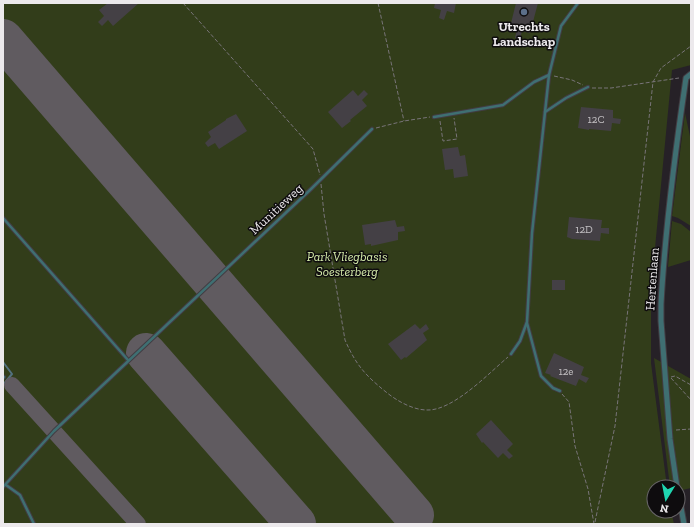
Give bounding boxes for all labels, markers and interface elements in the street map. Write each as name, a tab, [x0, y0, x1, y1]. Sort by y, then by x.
marker: Utrechts Landschap	[519, 7, 529, 17]
place label: Utrechts Landschap	[493, 19, 556, 49]
house number: 12C	[587, 113, 605, 126]
street label: Munitieweg	[246, 181, 306, 237]
house number: 12D	[575, 223, 593, 236]
street label: Hertenlaan	[642, 247, 662, 311]
park label: Park Vliegbasis Soesterberg	[307, 249, 387, 279]
house number: 12e	[558, 365, 574, 378]
north arrow	[646, 479, 686, 519]
text: N	[658, 501, 670, 515]

